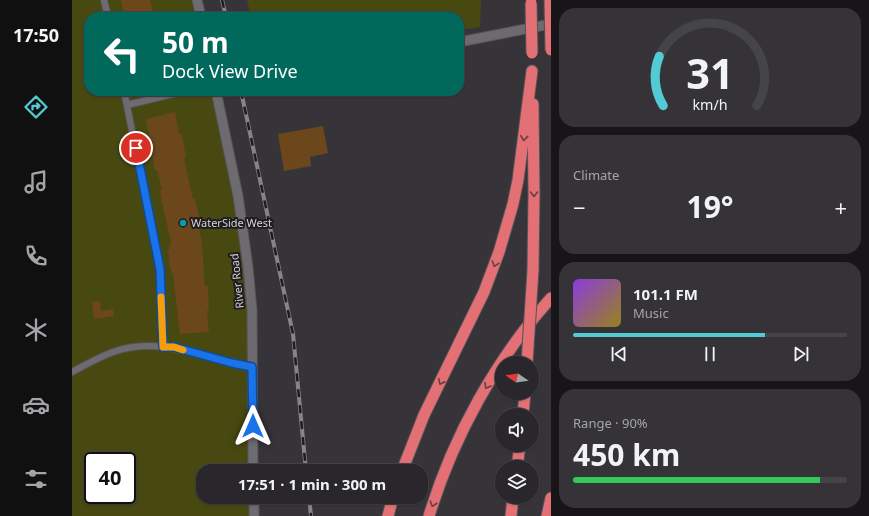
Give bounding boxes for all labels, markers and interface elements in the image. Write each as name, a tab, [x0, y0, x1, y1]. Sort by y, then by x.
text: 17:50	[13, 23, 59, 47]
text: 50 m	[162, 23, 229, 61]
icon: left	[96, 28, 148, 80]
text: 31	[686, 44, 734, 100]
text: Dock View Drive	[162, 59, 298, 83]
icon: directions	[22, 93, 50, 121]
text: km/h	[692, 94, 728, 113]
pin	[119, 131, 153, 165]
one-way arrow	[520, 135, 529, 141]
icon: arrive	[125, 137, 147, 159]
text: Climate	[573, 166, 619, 184]
icon: music	[22, 168, 50, 196]
text: 19°	[686, 186, 734, 227]
one-way arrow	[530, 191, 538, 197]
text: −	[573, 192, 586, 222]
text: +	[834, 192, 847, 222]
place label: WaterSide West	[191, 215, 272, 230]
marker: WaterSide West	[178, 218, 188, 228]
icon: phone	[22, 242, 50, 270]
street label: River Road	[226, 253, 247, 309]
one-way arrow	[491, 260, 500, 267]
text: 101.1 FM	[633, 284, 698, 304]
text: Music	[633, 304, 669, 322]
icon: climate	[22, 316, 50, 344]
icon: previous	[608, 343, 630, 365]
icon: pause	[699, 343, 721, 365]
icon: next	[790, 343, 812, 365]
north arrow	[495, 356, 539, 400]
map controls	[495, 356, 539, 504]
one-way arrow	[438, 378, 446, 385]
one-way arrow	[485, 382, 492, 389]
icon: car	[22, 391, 50, 419]
position arrow	[232, 405, 274, 447]
button: sound	[495, 408, 539, 452]
text: Range · 90%	[573, 414, 648, 432]
text: 450 km	[573, 434, 680, 475]
speed limit sign: 40	[84, 452, 136, 504]
button: layers	[495, 460, 539, 504]
icon: filters	[22, 465, 50, 493]
text: 17:51 · 1 min · 300 m	[238, 474, 386, 494]
one-way arrow	[429, 501, 438, 508]

